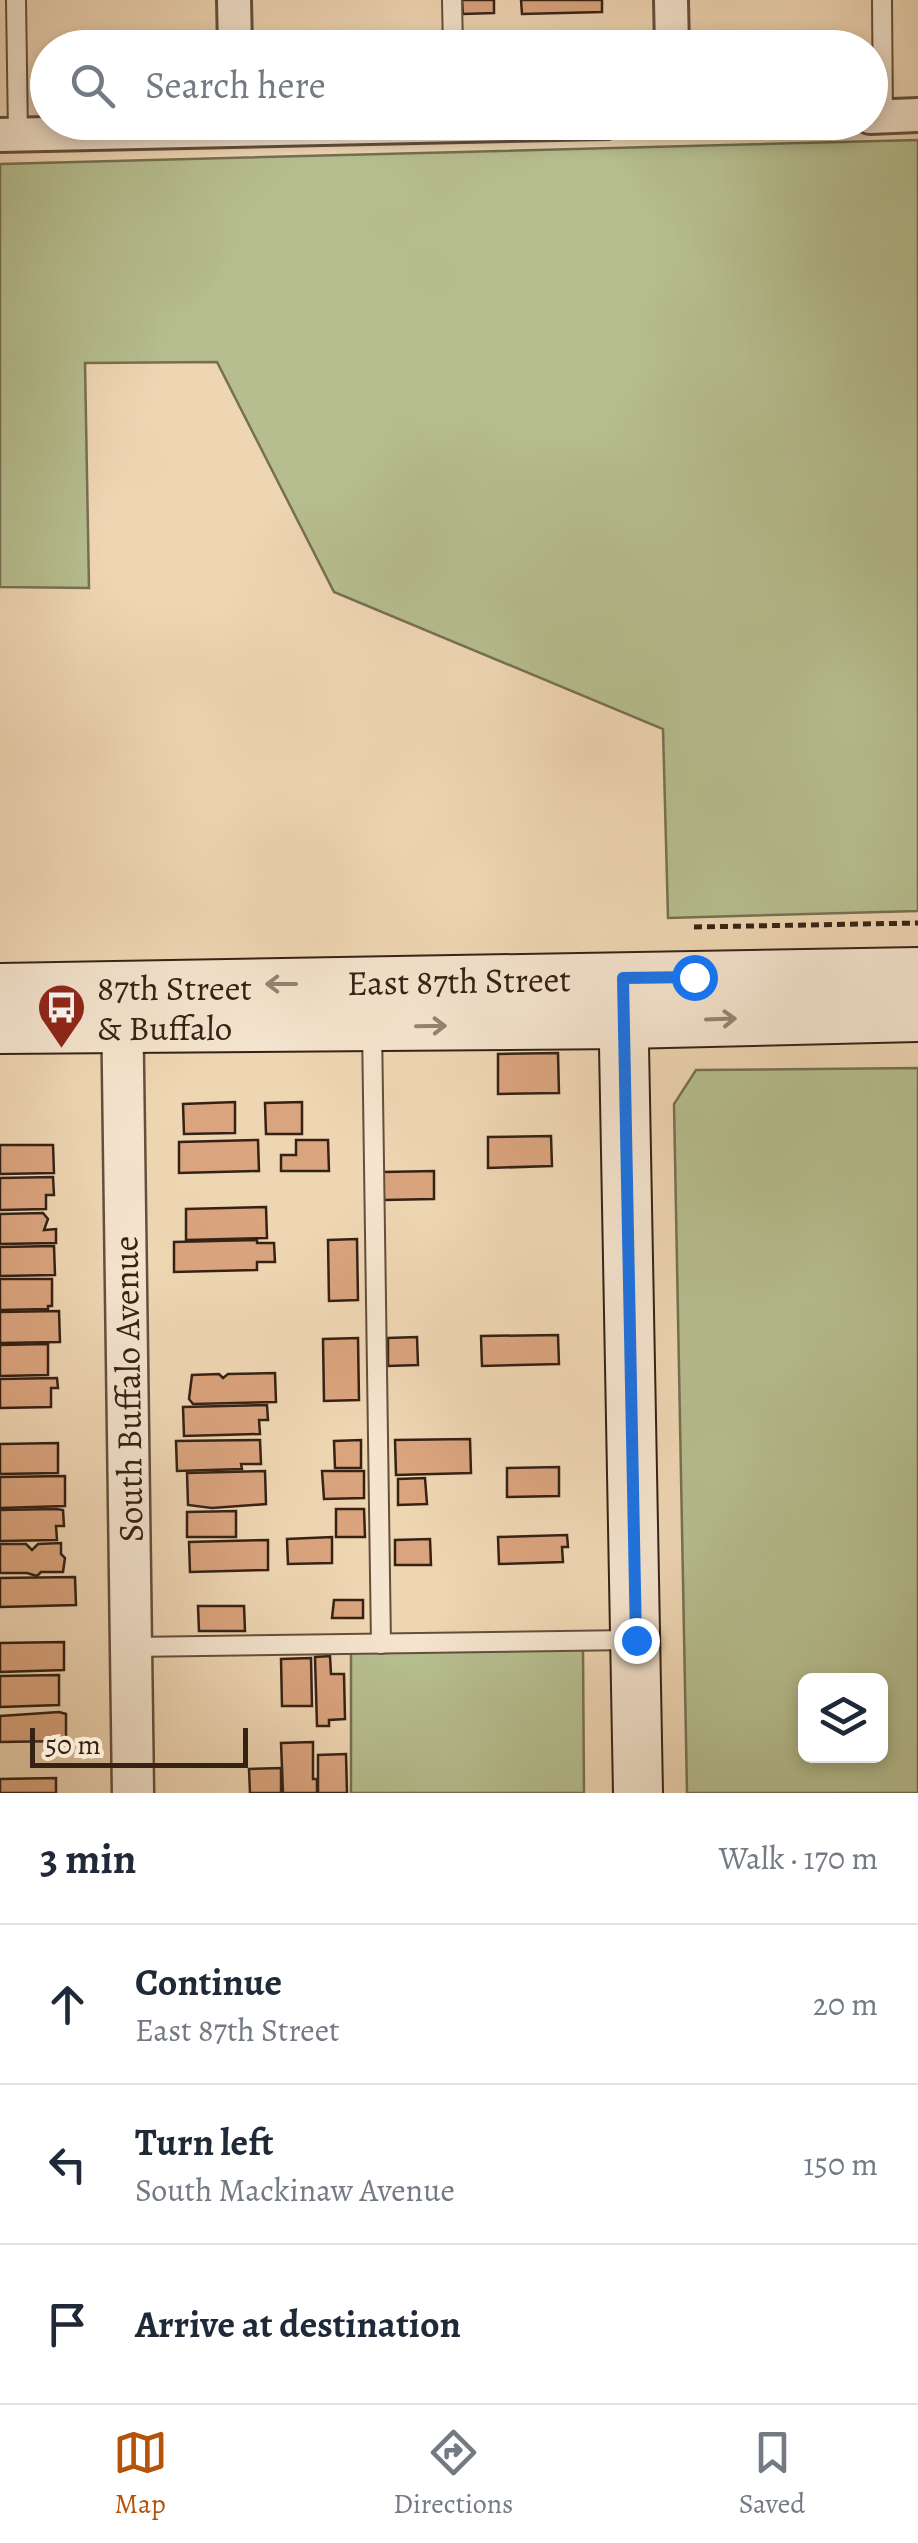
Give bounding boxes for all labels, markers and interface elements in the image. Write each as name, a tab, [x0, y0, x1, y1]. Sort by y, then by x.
search box	[30, 30, 888, 140]
icon: search	[65, 58, 120, 113]
text: Search here	[145, 59, 326, 111]
street label: East 87th Street	[347, 955, 571, 1007]
route start	[672, 955, 718, 1001]
place label: 87th Street & Buffalo	[97, 964, 252, 1052]
one-way arrow	[265, 974, 298, 994]
bus stop icon: 87th Street & Buffalo	[36, 982, 88, 1050]
one-way arrow	[705, 1010, 737, 1029]
one-way arrow	[414, 1016, 446, 1035]
street label: South Buffalo Avenue	[101, 1235, 155, 1543]
route end	[614, 1618, 660, 1664]
map controls	[798, 1673, 888, 1763]
button: layers	[798, 1673, 888, 1763]
scale bar	[30, 1723, 248, 1768]
text: 50 m	[45, 1726, 101, 1764]
text: 3 min	[40, 1830, 136, 1887]
text: Walk · 170 m	[719, 1836, 878, 1880]
text: Continue	[135, 1956, 282, 2008]
icon: ahead	[40, 1977, 95, 2032]
text: 20 m	[813, 1982, 878, 2026]
text: East 87th Street	[135, 2008, 340, 2052]
text: Turn left	[135, 2116, 274, 2168]
icon: left	[40, 2137, 95, 2192]
text: 150 m	[803, 2142, 878, 2186]
text: South Mackinaw Avenue	[135, 2168, 455, 2212]
icon: arrive	[40, 2297, 95, 2352]
text: Arrive at destination	[135, 2298, 461, 2350]
tab: Map	[113, 2425, 168, 2523]
tab: Directions	[393, 2425, 513, 2523]
tab: Saved	[739, 2425, 805, 2523]

